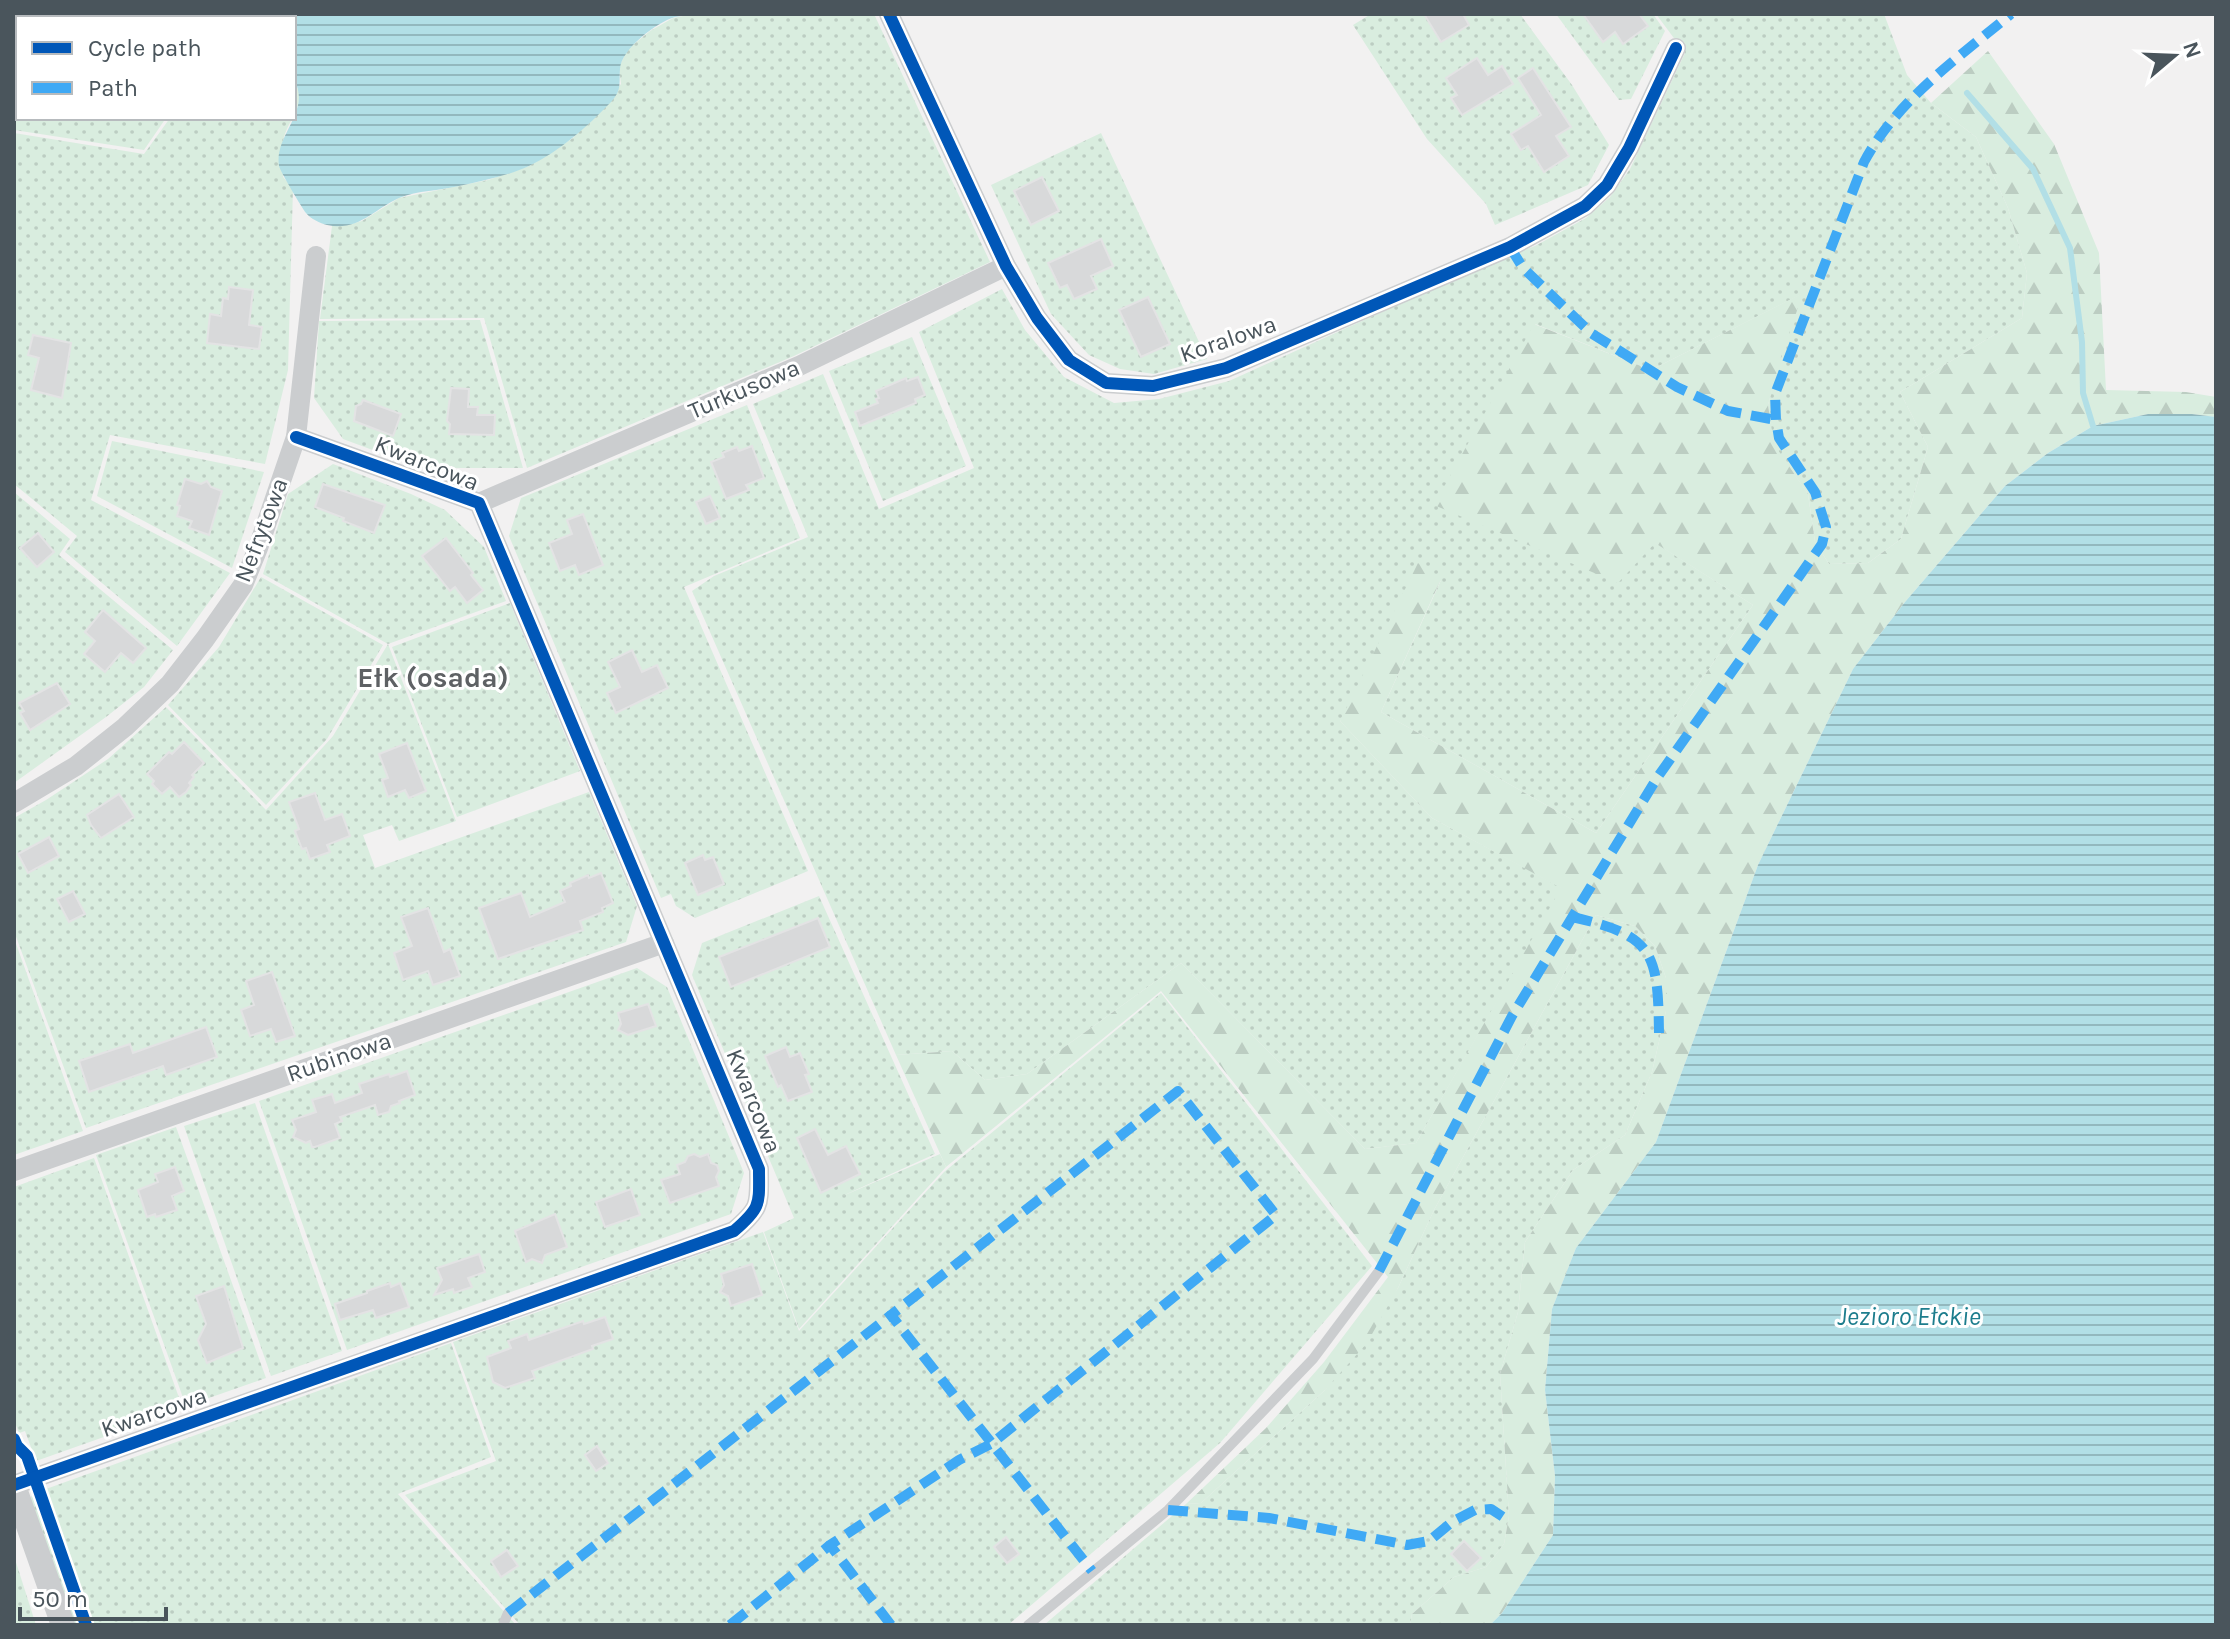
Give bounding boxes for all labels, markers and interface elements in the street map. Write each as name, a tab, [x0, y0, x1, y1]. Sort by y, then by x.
legend	[16, 16, 296, 120]
north arrow	[2134, 16, 2214, 96]
text: Cycle path	[88, 34, 202, 62]
text: N	[2177, 38, 2207, 62]
text: Path	[88, 74, 138, 102]
street label: Koralowa	[1176, 309, 1280, 369]
street label: Turkusowa	[684, 353, 804, 425]
street label: Kwarcowa	[371, 429, 483, 497]
street label: Nefrytowa	[228, 474, 294, 586]
district label: Ełk (osada)	[357, 661, 509, 694]
street label: Rubinowa	[283, 1026, 395, 1088]
street label: Kwarcowa	[720, 1045, 788, 1157]
water label: Jezioro Ełckie	[1837, 1301, 1981, 1332]
street label: Kwarcowa	[97, 1381, 211, 1443]
scale bar	[20, 1571, 166, 1621]
text: 50 m	[32, 1585, 88, 1613]

